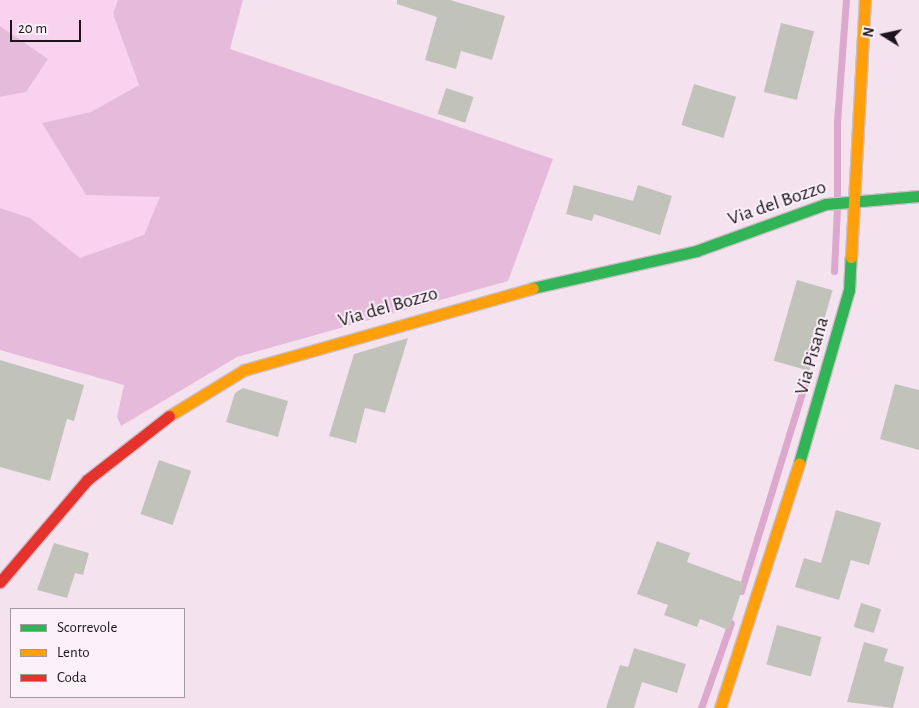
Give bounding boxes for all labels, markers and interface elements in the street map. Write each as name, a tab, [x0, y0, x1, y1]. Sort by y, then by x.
scale bar	[12, 10, 84, 42]
north arrow	[859, 10, 909, 60]
text: 20 m	[18, 21, 47, 36]
text: N	[861, 26, 877, 38]
street label: Via del Bozzo	[725, 175, 829, 231]
street label: Via del Bozzo	[335, 281, 441, 333]
street label: Via Pisana	[789, 314, 835, 398]
legend	[10, 608, 185, 698]
text: Scorrevole	[57, 620, 117, 635]
text: Lento	[57, 645, 90, 660]
text: Coda	[57, 670, 87, 685]

